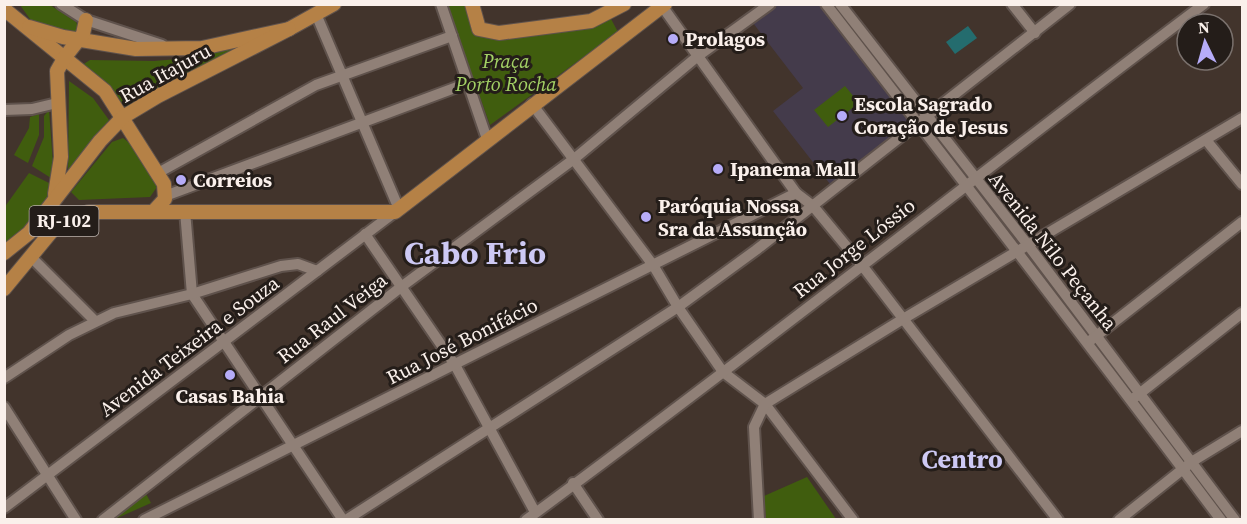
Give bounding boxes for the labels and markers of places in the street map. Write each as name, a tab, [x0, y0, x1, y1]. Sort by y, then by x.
place label: Prolagos	[685, 25, 765, 53]
marker: Prolagos	[666, 32, 680, 46]
place label: Escola Sagrado Coração de Jesus	[854, 90, 1008, 141]
marker: Escola Sagrado Coração de Jesus	[835, 109, 849, 123]
place label: Ipanema Mall	[730, 155, 857, 183]
marker: Ipanema Mall	[711, 162, 725, 176]
place label: Correios	[193, 166, 272, 194]
marker: Correios	[174, 173, 188, 187]
place label: Paróquia Nossa Sra da Assunção	[658, 192, 807, 243]
marker: Paróquia Nossa Sra da Assunção	[639, 210, 653, 224]
marker: Casas Bahia	[223, 368, 237, 382]
place label: Casas Bahia	[176, 382, 285, 410]

